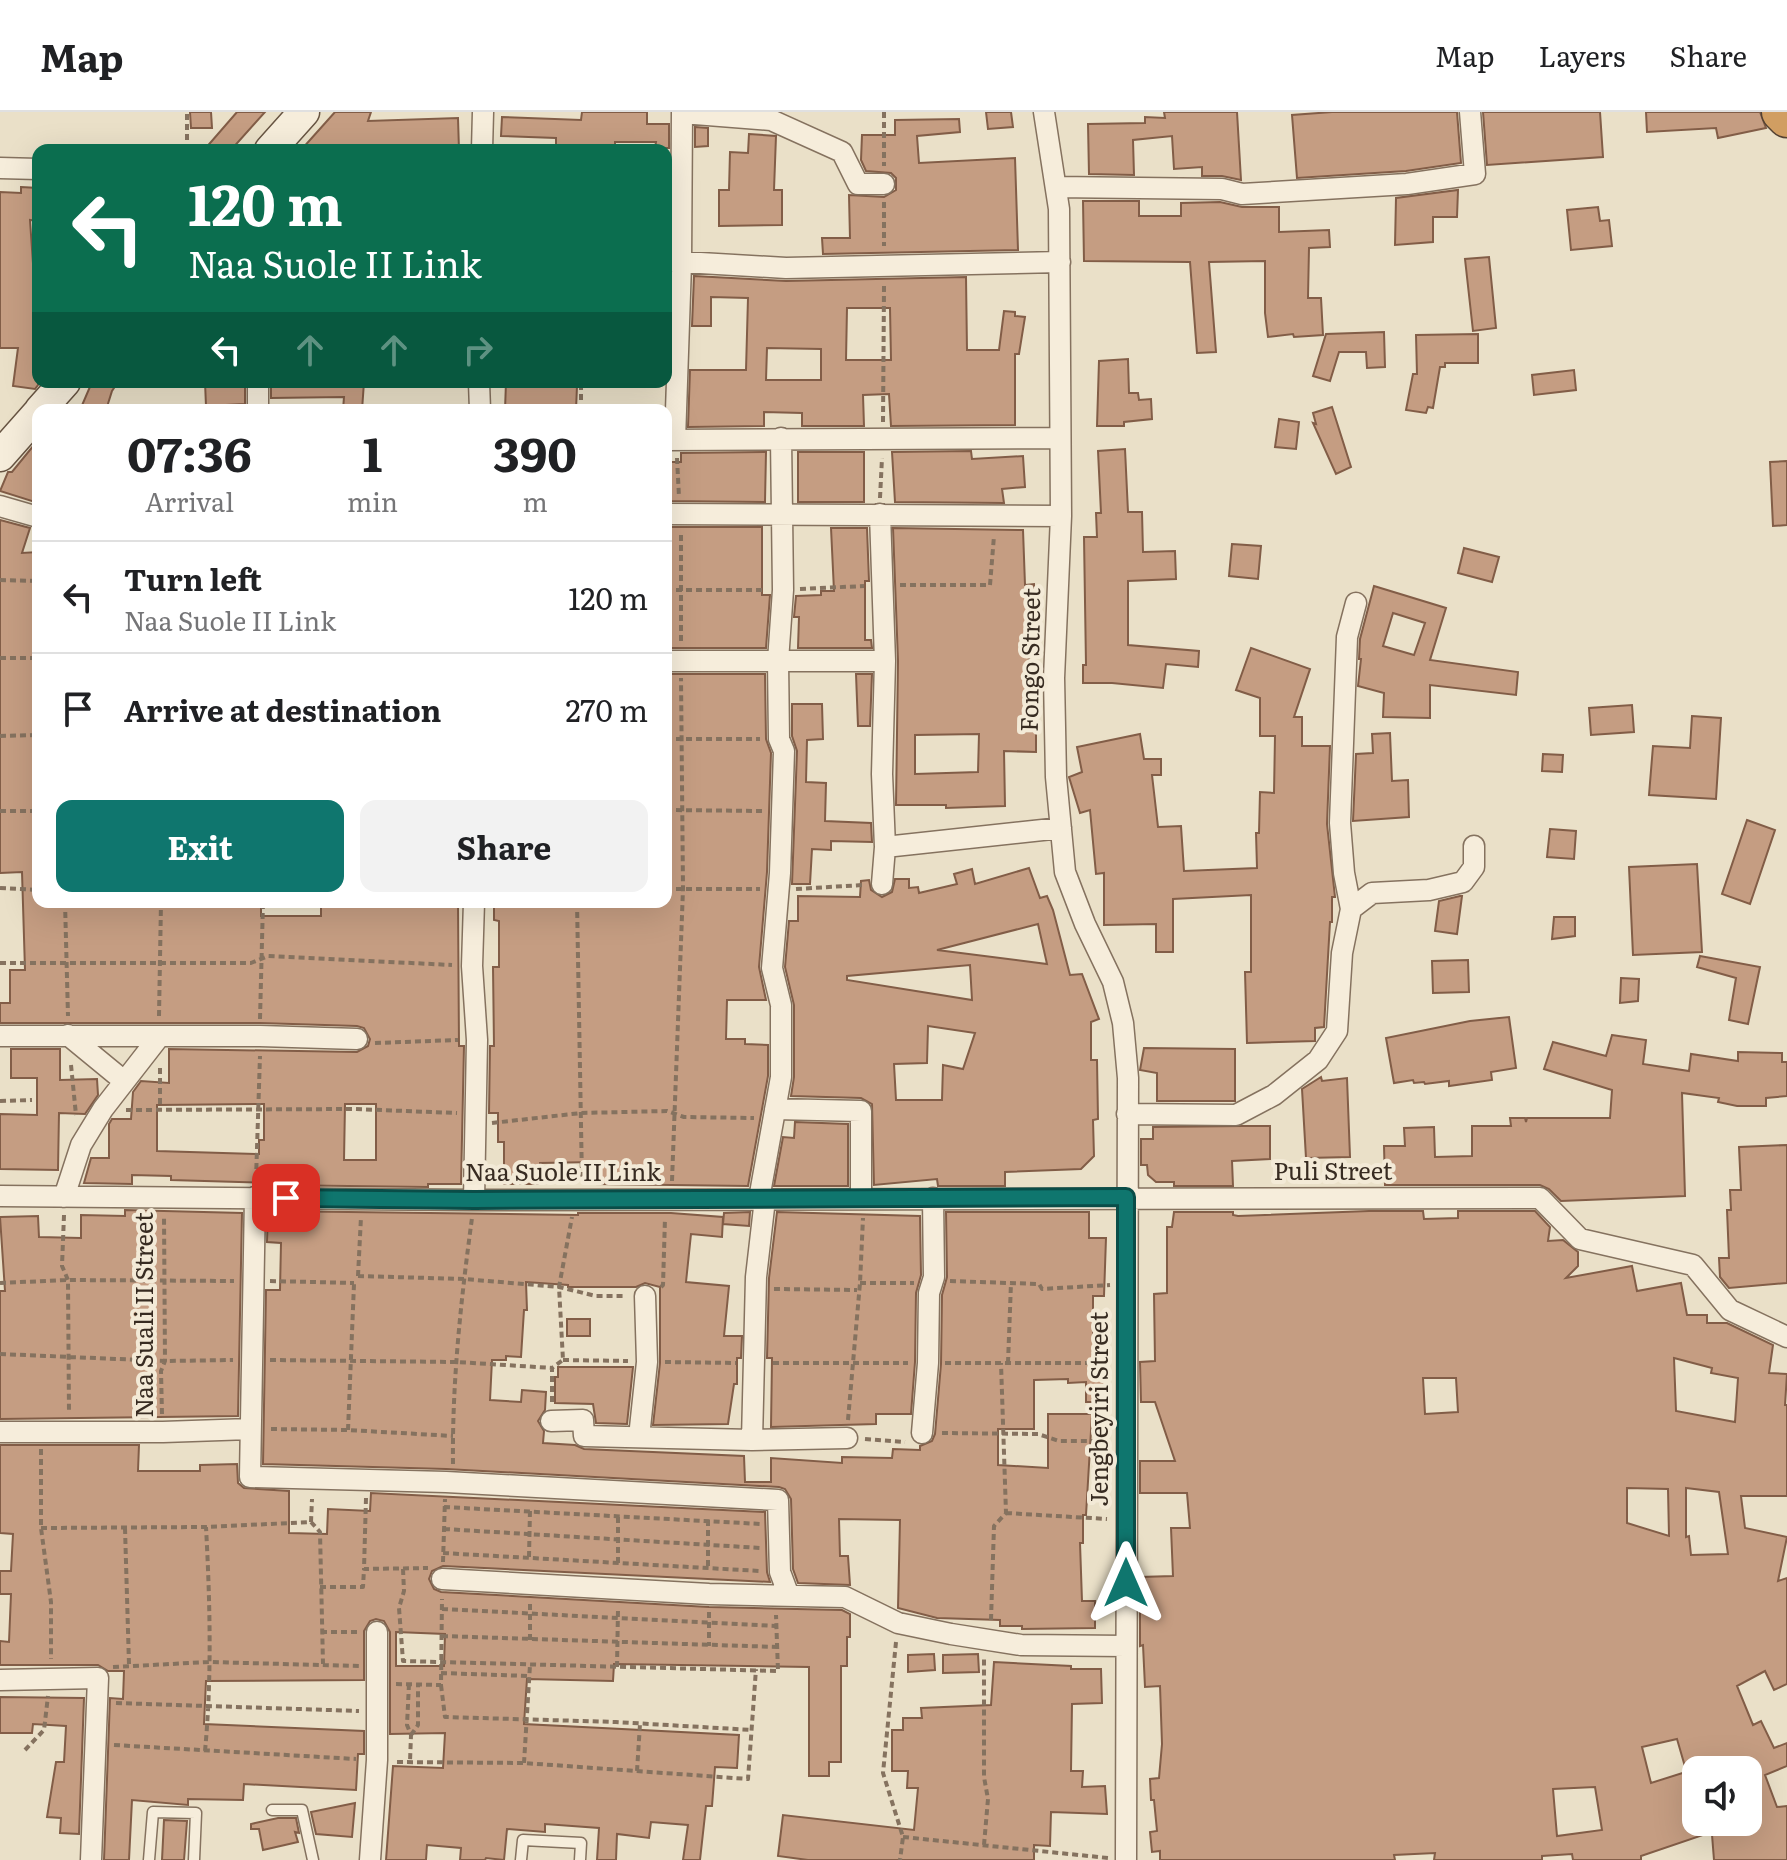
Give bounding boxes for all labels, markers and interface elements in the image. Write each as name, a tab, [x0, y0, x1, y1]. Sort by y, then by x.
text: Map	[40, 27, 124, 84]
text: Map	[1435, 34, 1494, 76]
text: Layers	[1538, 34, 1625, 76]
text: Share	[1669, 34, 1747, 76]
text: 120 m	[188, 160, 343, 243]
icon: left	[56, 176, 160, 280]
text: Naa Suole II Link	[188, 236, 482, 289]
icon: left	[204, 328, 248, 372]
icon: ahead	[288, 328, 332, 372]
icon: ahead	[372, 328, 416, 372]
icon: right	[456, 328, 500, 372]
text: 07:36	[127, 416, 252, 487]
text: 1	[363, 416, 382, 487]
text: 390	[493, 416, 577, 487]
text: Arrival	[145, 481, 234, 520]
text: min	[347, 481, 398, 520]
text: m	[522, 481, 548, 520]
text: Turn left	[124, 556, 262, 600]
icon: left	[56, 575, 100, 619]
text: 120 m	[568, 575, 648, 619]
street label: Fongo Street	[1010, 587, 1047, 732]
text: Naa Suole II Link	[124, 600, 336, 639]
icon: arrive	[56, 687, 100, 731]
text: Arrive at destination	[124, 687, 441, 731]
text: 270 m	[565, 687, 648, 731]
button: Exit	[56, 800, 344, 892]
button: Share	[360, 800, 648, 892]
street label: Puli Street	[1273, 1152, 1393, 1187]
street label: Naa Suole II Link	[465, 1153, 661, 1188]
pin	[252, 1164, 320, 1232]
icon: arrive	[264, 1176, 308, 1220]
street label: Naa Suali II Street	[125, 1212, 160, 1418]
street label: Jengbeyiri Street	[1080, 1311, 1115, 1506]
position arrow	[1084, 1541, 1168, 1625]
map controls	[1682, 1756, 1762, 1836]
button: sound	[1682, 1756, 1762, 1836]

